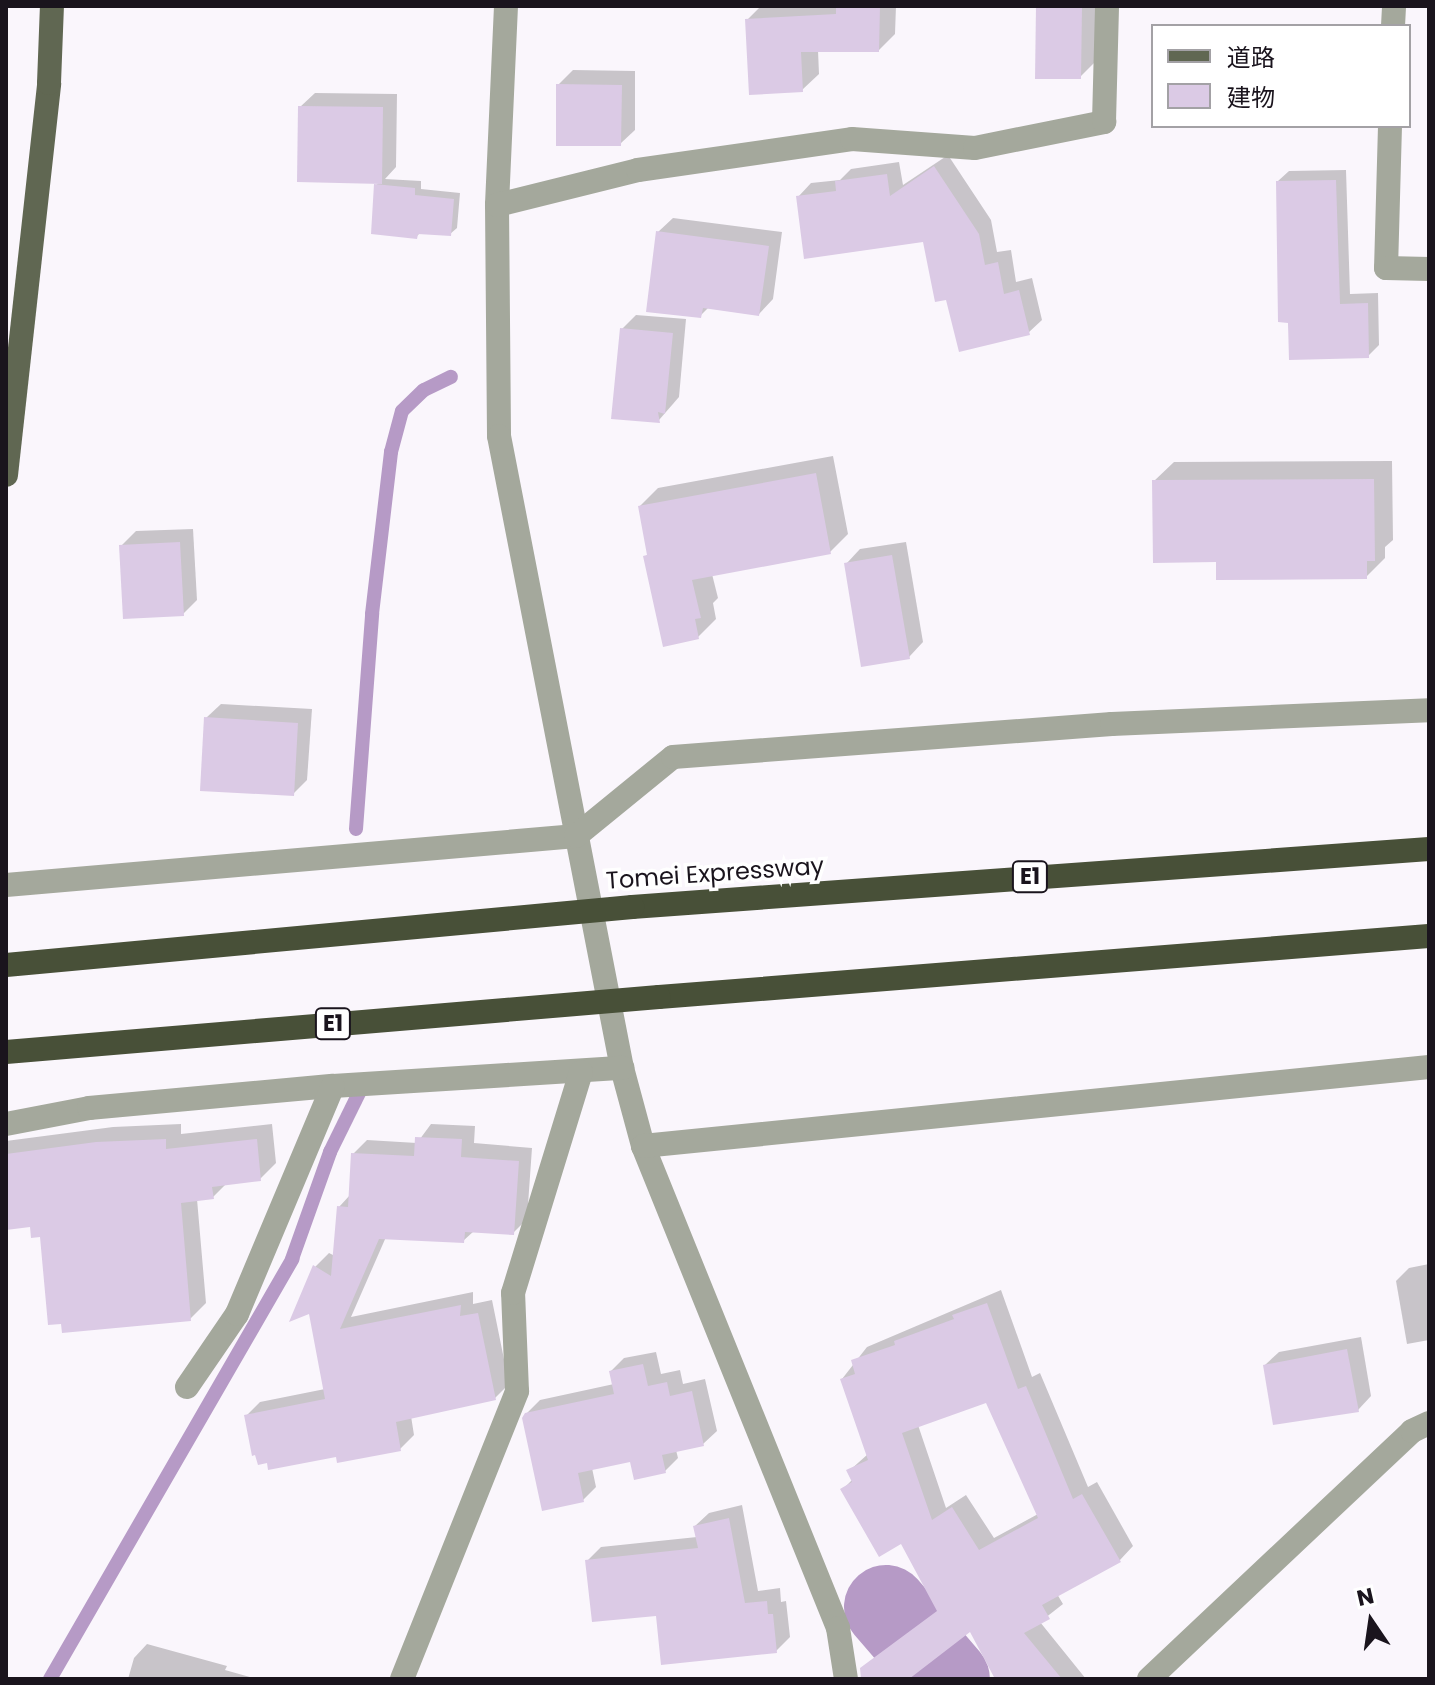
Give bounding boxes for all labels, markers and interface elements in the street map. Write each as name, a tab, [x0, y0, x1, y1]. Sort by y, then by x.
legend	[1151, 24, 1411, 128]
text: 道路	[1227, 41, 1275, 74]
text: 建物	[1227, 81, 1275, 114]
street label: Tomei Expressway	[605, 851, 825, 895]
road number: E1	[1010, 859, 1050, 895]
road number: E1	[313, 1006, 353, 1042]
text: N	[1354, 1580, 1377, 1614]
north arrow	[1331, 1581, 1411, 1661]

